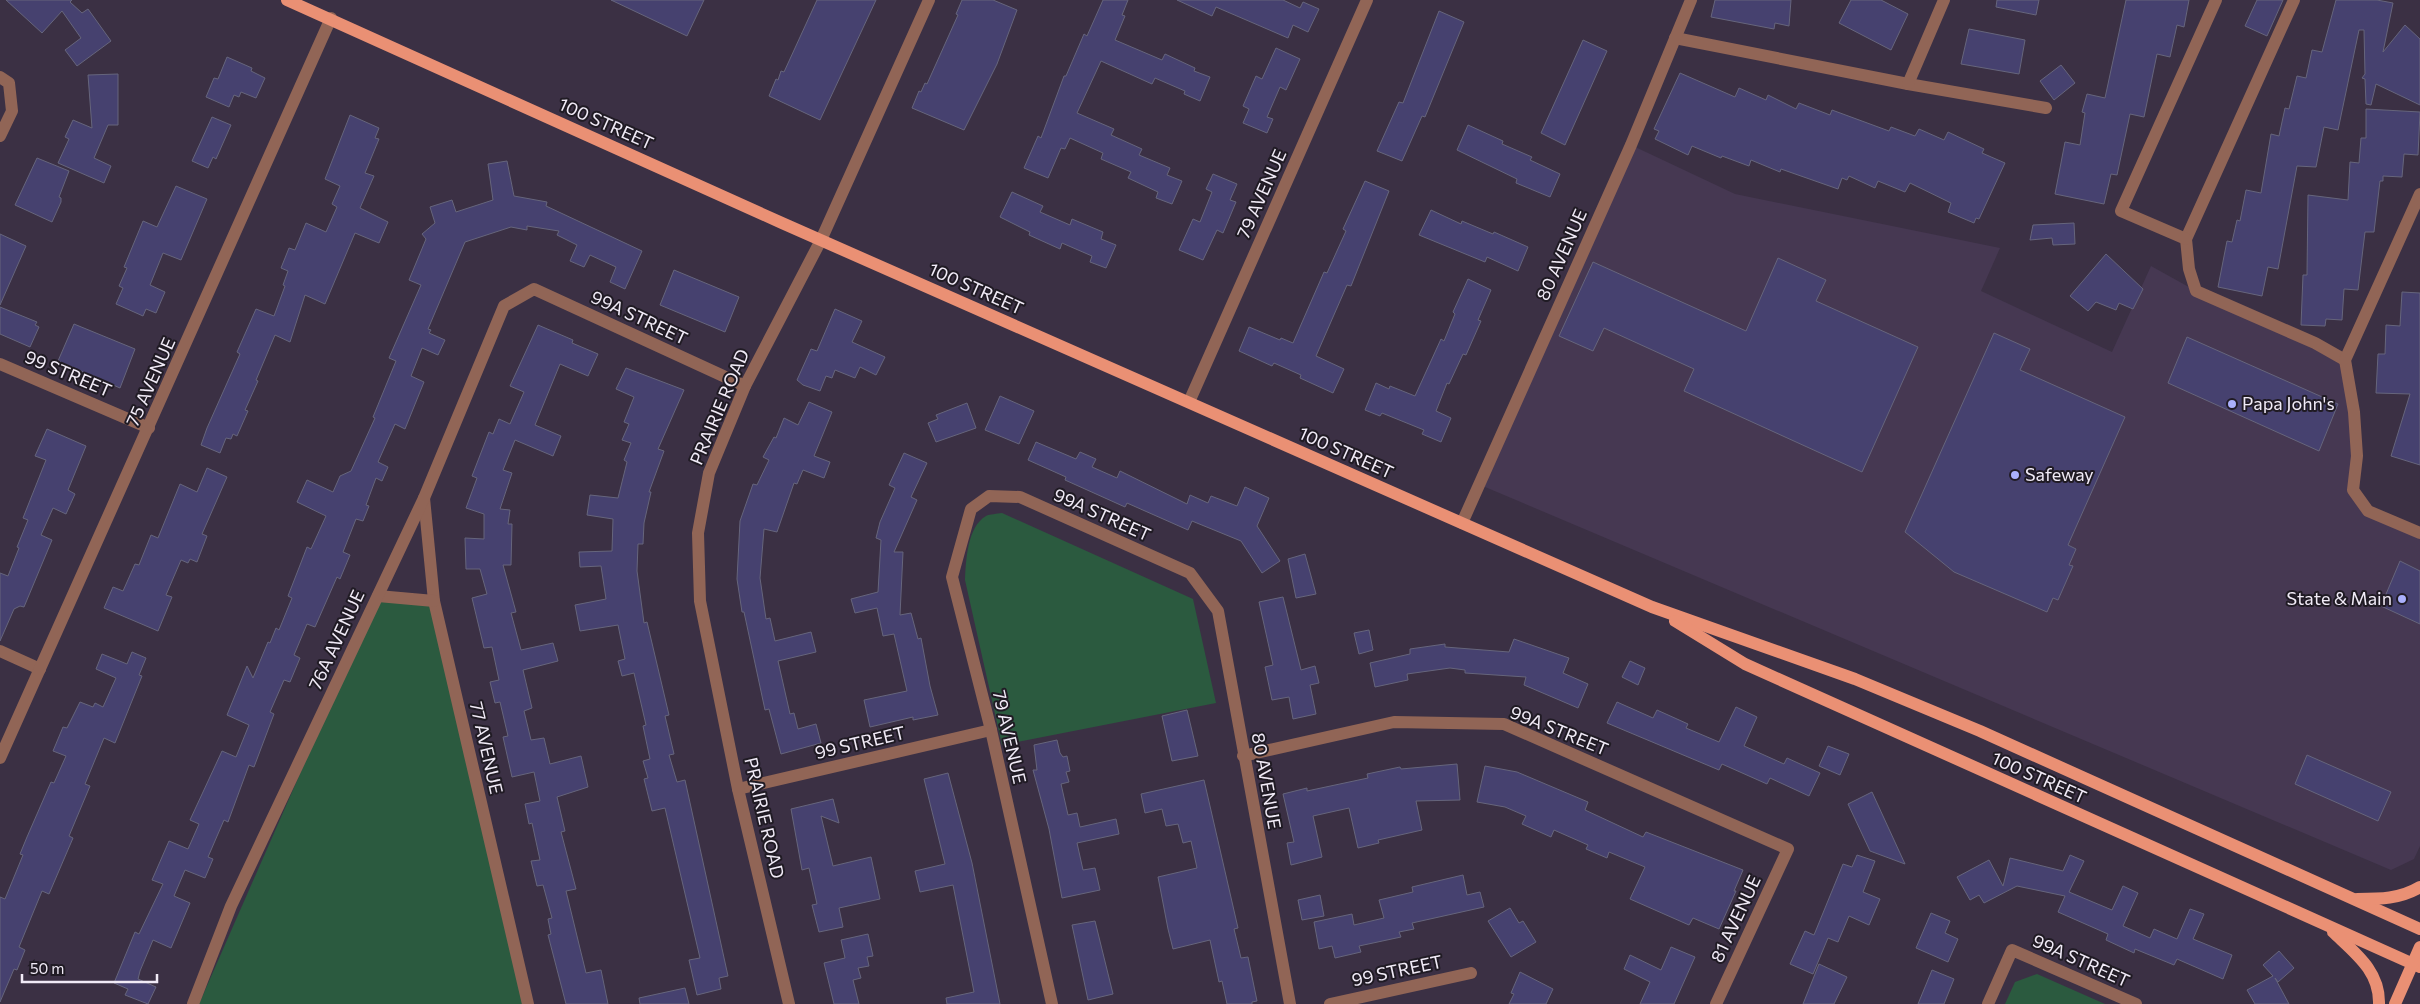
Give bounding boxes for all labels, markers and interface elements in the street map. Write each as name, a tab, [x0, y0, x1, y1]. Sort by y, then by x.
street label: 100 STREET	[556, 92, 657, 154]
street label: 79 AVENUE	[1232, 146, 1291, 242]
street label: 80 AVENUE	[1531, 205, 1591, 304]
street label: 100 STREET	[926, 257, 1027, 319]
street label: 99A STREET	[588, 285, 691, 349]
street label: 75 AVENUE	[121, 334, 179, 429]
street label: 99 STREET	[22, 345, 115, 401]
street label: PRAIRIE ROAD	[685, 345, 753, 468]
place label: Papa John's	[2242, 392, 2335, 414]
marker: Papa John's	[2226, 398, 2238, 410]
street label: 100 STREET	[1296, 421, 1397, 483]
place label: Safeway	[2025, 463, 2094, 485]
marker: Safeway	[2009, 469, 2021, 481]
street label: 99A STREET	[1050, 483, 1154, 545]
street label: 76A AVENUE	[303, 586, 369, 693]
place label: State & Main	[2287, 587, 2392, 609]
marker: State & Main	[2396, 593, 2408, 605]
street label: 79 AVENUE	[989, 688, 1031, 786]
street label: 77 AVENUE	[466, 699, 508, 796]
street label: 99A STREET	[1507, 700, 1612, 760]
street label: 99 STREET	[812, 721, 907, 763]
street label: 80 AVENUE	[1248, 731, 1286, 831]
street label: 100 STREET	[1989, 746, 2090, 808]
street label: PRAIRIE ROAD	[740, 755, 790, 880]
street label: 81 AVENUE	[1705, 872, 1765, 966]
street label: 99A STREET	[2029, 929, 2133, 991]
street label: 99 STREET	[1349, 950, 1444, 990]
scale bar	[22, 952, 158, 984]
text: 50 m	[30, 959, 64, 977]

